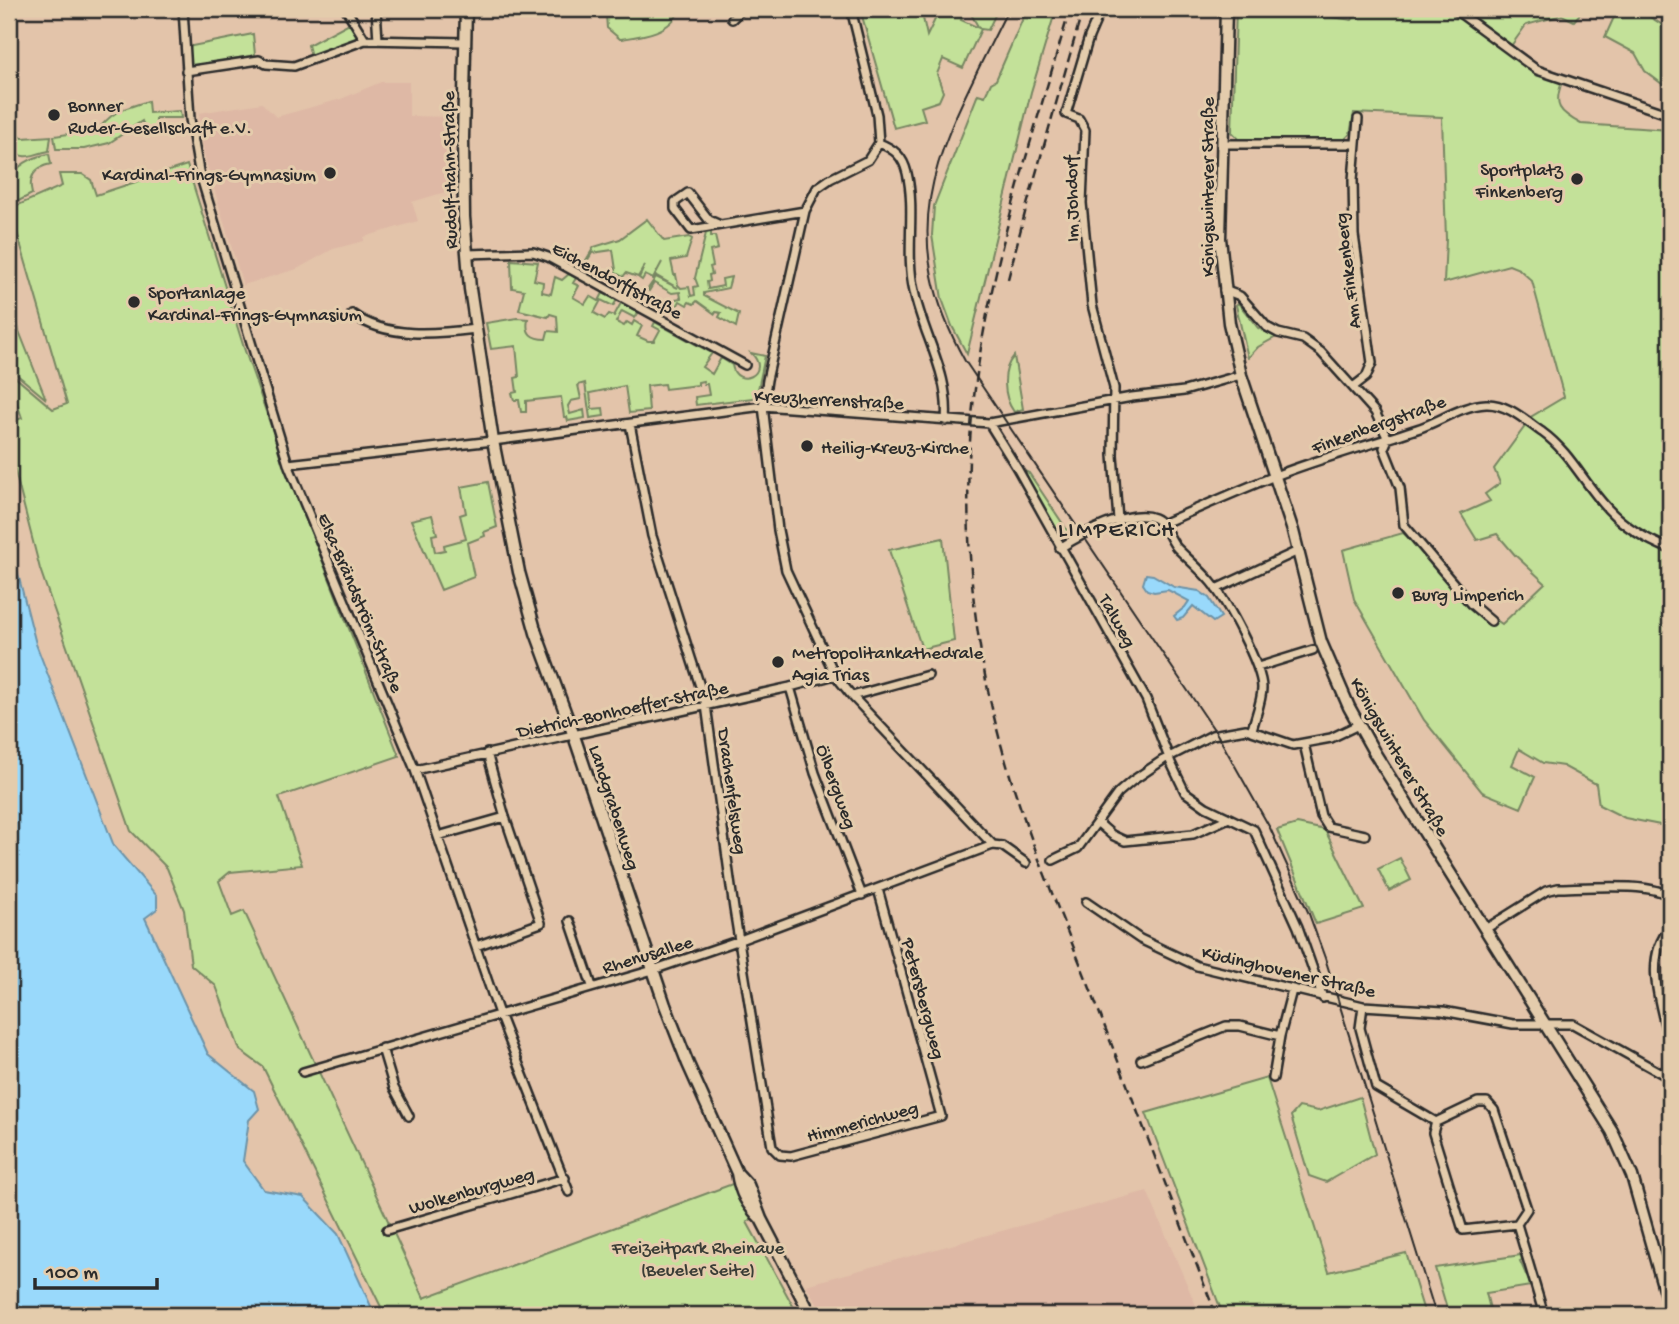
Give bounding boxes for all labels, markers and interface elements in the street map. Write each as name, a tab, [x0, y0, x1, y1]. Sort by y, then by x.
street label: Rudolf-Hahn-Straße	[439, 91, 464, 249]
place label: Bonner Ruder-Gesellschaft e.V.	[67, 96, 252, 141]
street label: Königswinterer Straße	[1198, 97, 1221, 277]
marker: Bonner Ruder-Gesellschaft e.V.	[46, 107, 62, 123]
street label: Im Johdorf	[1061, 153, 1086, 242]
place label: Sportplatz Finkenberg	[1474, 160, 1564, 205]
place label: Kardinal-Frings-Gymnasium	[102, 165, 317, 188]
marker: Kardinal-Frings-Gymnasium	[322, 165, 338, 181]
marker: Sportplatz Finkenberg	[1569, 171, 1585, 187]
street label: Am Finkenberg	[1331, 211, 1368, 330]
street label: Eichendorffstraße	[547, 238, 686, 326]
place label: Sportanlage Kardinal-Frings-Gymnasium	[148, 283, 363, 328]
marker: Sportanlage Kardinal-Frings-Gymnasium	[126, 294, 142, 310]
street label: Kreuzherrenstraße	[753, 386, 904, 417]
street label: Finkenbergstraße	[1308, 391, 1450, 462]
marker: Heilig-Kreuz-Kirche	[799, 438, 815, 454]
place label: Heilig-Kreuz-Kirche	[821, 438, 969, 461]
street label: Elsa-Brändström-Straße	[311, 510, 407, 697]
district label: LIMPERICH	[1058, 518, 1176, 545]
marker: Burg Limperich	[1390, 585, 1406, 601]
place label: Burg Limperich	[1411, 585, 1524, 608]
street label: Talweg	[1091, 590, 1140, 653]
place label: Metropolitankathedrale Agia Trias	[792, 643, 984, 688]
marker: Metropolitankathedrale Agia Trias	[770, 654, 786, 670]
street label: Königswinterer Straße	[1343, 674, 1453, 841]
street label: Dietrich-Bonhoeffer-Straße	[513, 678, 731, 745]
street label: Drachenfelsweg	[710, 725, 751, 856]
street label: Ölbergweg	[809, 742, 861, 833]
street label: Landgrabenweg	[582, 743, 644, 874]
street label: Rhenusallee	[600, 932, 696, 981]
street label: Petersbergweg	[894, 935, 949, 1062]
street label: Küdinghovener Straße	[1199, 942, 1378, 1005]
street label: Himmerichweg	[805, 1097, 921, 1149]
street label: Wolkenburgweg	[407, 1163, 537, 1221]
park label: Freizeitpark Rheinaue (Beueler Seite)	[611, 1238, 784, 1283]
scale bar	[35, 1247, 158, 1291]
text: 100 m	[45, 1262, 98, 1287]

